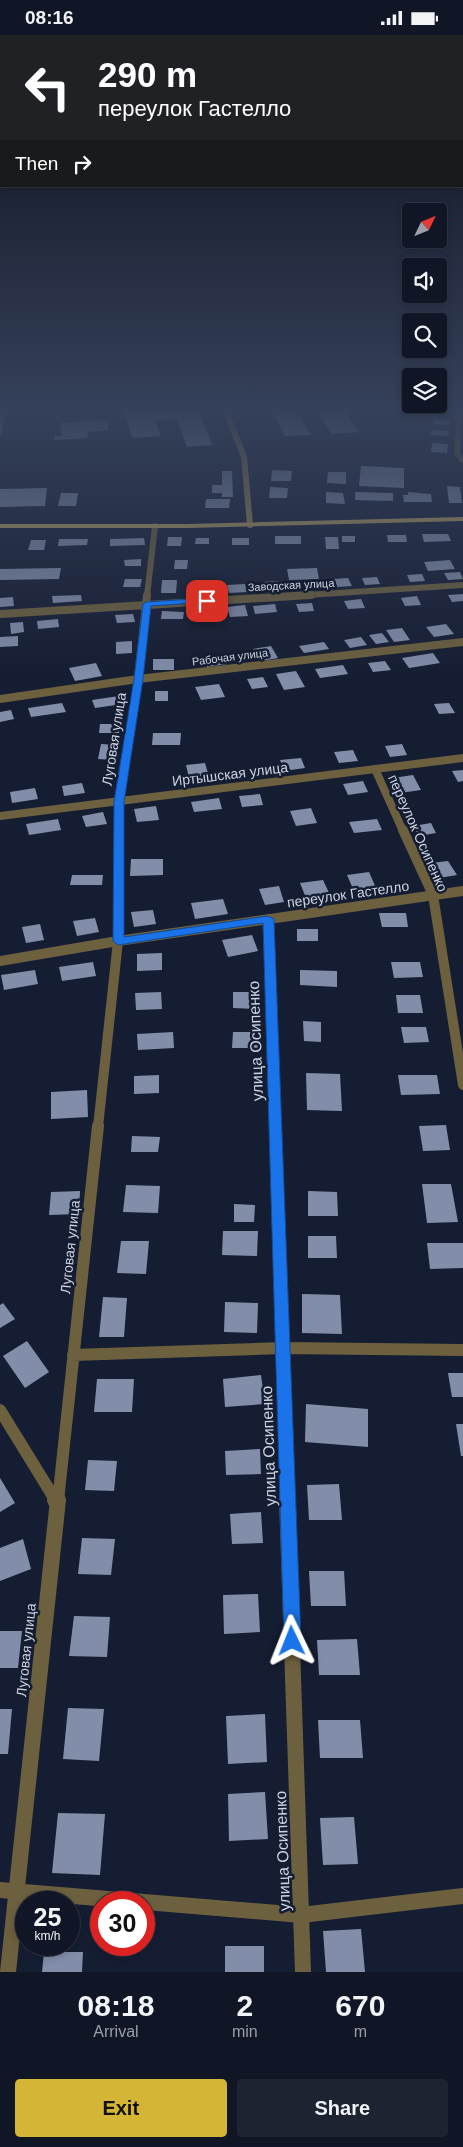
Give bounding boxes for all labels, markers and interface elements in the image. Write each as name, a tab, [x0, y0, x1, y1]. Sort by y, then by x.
text: 08:16	[25, 7, 74, 28]
icon: left	[15, 55, 80, 120]
text: 290 m	[98, 55, 197, 94]
text: переулок Гастелло	[98, 96, 291, 121]
icon: right	[68, 150, 96, 178]
text: Then	[15, 153, 58, 174]
north arrow	[402, 203, 448, 247]
map controls	[402, 203, 447, 413]
button: sound	[402, 258, 447, 303]
button: search	[402, 313, 447, 358]
button: layers	[402, 368, 447, 413]
street label: Заводская улица	[247, 577, 335, 593]
pin	[186, 580, 228, 622]
icon: arrive	[193, 587, 221, 615]
street label: Рабочая улица	[191, 646, 270, 668]
street label: Луговая улица	[99, 691, 129, 787]
street label: Иртышская улица	[171, 759, 289, 789]
street label: переулок Осипенко	[385, 772, 451, 894]
street label: переулок Гастелло	[286, 877, 410, 910]
street label: улица Осипенко	[245, 980, 266, 1101]
street label: Луговая улица	[57, 1199, 83, 1295]
street label: улица Осипенко	[258, 1385, 279, 1506]
street label: Луговая улица	[13, 1602, 39, 1698]
position arrow	[265, 1614, 317, 1666]
street label: улица Осипенко	[272, 1790, 293, 1911]
speed limit sign: 30	[90, 1891, 155, 1956]
text: 25	[34, 1903, 61, 1931]
text: km/h	[34, 1929, 61, 1943]
text: 08:18	[78, 1989, 154, 2022]
text: 2	[236, 1989, 253, 2022]
text: 670	[335, 1989, 385, 2022]
text: Arrival	[93, 2023, 139, 2040]
text: min	[232, 2023, 258, 2040]
text: m	[354, 2023, 367, 2040]
button: Exit	[15, 2079, 227, 2137]
button: Share	[237, 2079, 448, 2137]

